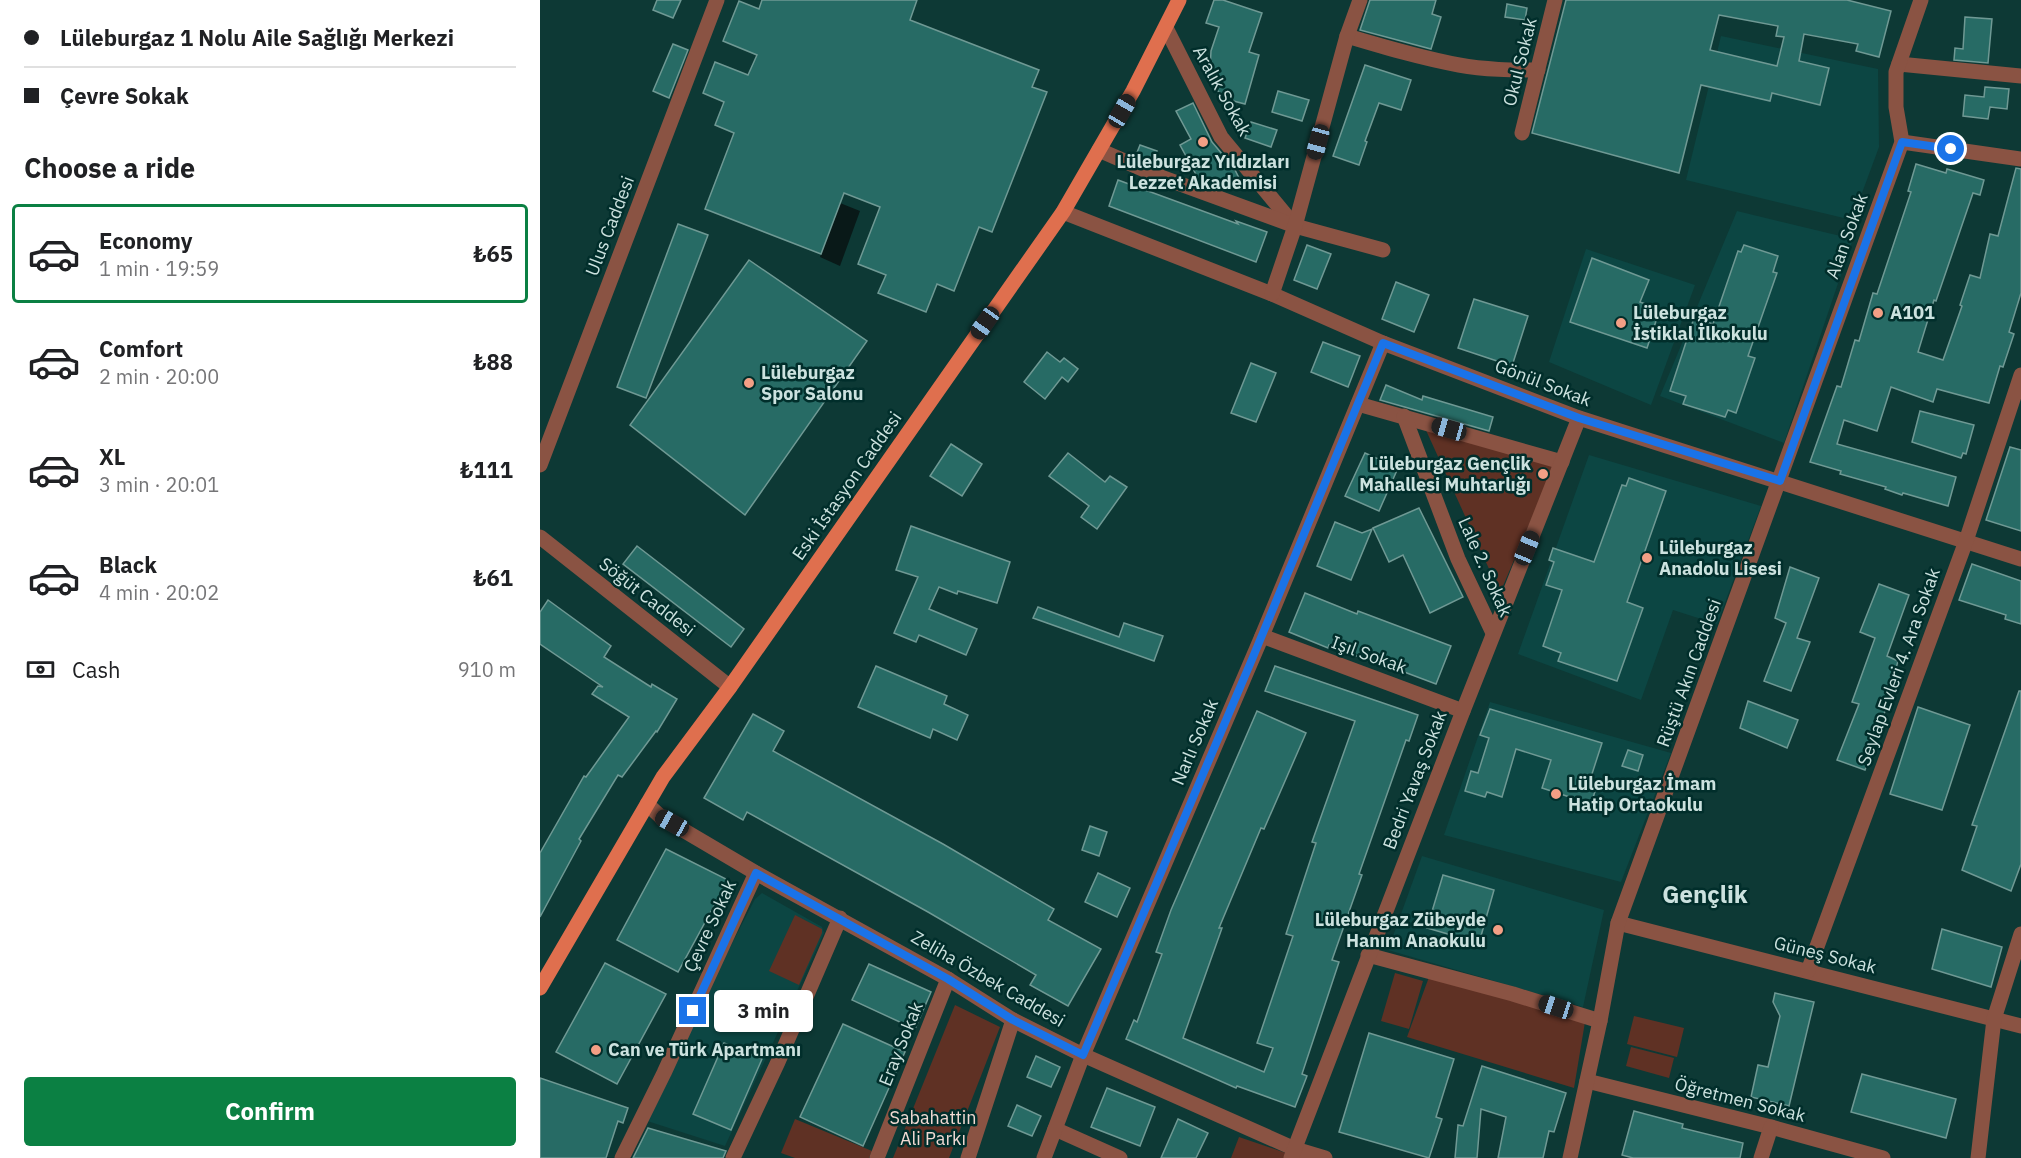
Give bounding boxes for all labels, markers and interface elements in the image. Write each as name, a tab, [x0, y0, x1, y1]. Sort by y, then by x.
street label: Okul Sokak	[1497, 15, 1542, 109]
text: Lüleburgaz 1 Nolu Aile Sağlığı Merkezi	[60, 23, 454, 52]
street label: Aralık Sokak	[1188, 42, 1257, 140]
text: Çevre Sokak	[60, 81, 189, 110]
car	[1105, 91, 1139, 131]
car	[1305, 122, 1331, 162]
marker: Lüleburgaz Yıldızları Lezzet Akademisi	[1196, 135, 1210, 149]
route start	[1937, 135, 1964, 162]
text: Choose a ride	[24, 150, 195, 185]
place label: Lüleburgaz Yıldızları Lezzet Akademisi	[1116, 150, 1290, 194]
street label: Ulus Caddesi	[580, 173, 639, 279]
street label: Alan Sokak	[1820, 189, 1873, 282]
text: Economy	[99, 226, 193, 255]
icon: car	[27, 227, 81, 281]
text: ₺65	[473, 239, 513, 268]
text: 1 min · 19:59	[99, 255, 219, 282]
place label: Lüleburgaz İstiklal İlkokulu	[1633, 301, 1768, 345]
place label: A101	[1890, 301, 1935, 324]
car	[967, 303, 1003, 343]
marker: A101	[1871, 306, 1885, 320]
marker: Lüleburgaz İstiklal İlkokulu	[1614, 316, 1628, 330]
text: Comfort	[99, 334, 183, 363]
icon: car	[27, 335, 81, 389]
text: ₺88	[473, 347, 513, 376]
street label: Gönül Sokak	[1492, 354, 1595, 412]
place label: Lüleburgaz Spor Salonu	[761, 361, 863, 405]
text: 2 min · 20:00	[99, 363, 219, 390]
marker: Lüleburgaz Spor Salonu	[742, 376, 756, 390]
street label: Eski İstasyon Caddesi	[787, 407, 906, 564]
car	[1429, 415, 1469, 443]
text: XL	[99, 442, 125, 471]
icon: car	[27, 443, 81, 497]
place label: Lüleburgaz Gençlik Mahallesi Muhtarlığı	[1359, 452, 1532, 496]
text: ₺111	[460, 455, 513, 484]
marker: Lüleburgaz Gençlik Mahallesi Muhtarlığı	[1536, 467, 1550, 481]
text: 3 min · 20:01	[99, 471, 219, 498]
street label: Lale 2. Sokak	[1453, 513, 1518, 621]
car	[1512, 528, 1542, 568]
place label: Lüleburgaz Anadolu Lisesi	[1659, 536, 1782, 580]
text: Black	[99, 550, 157, 579]
icon: car	[27, 551, 81, 605]
marker: Lüleburgaz Anadolu Lisesi	[1640, 551, 1654, 565]
street label: Söğüt Caddesi	[595, 552, 700, 641]
text: ₺61	[473, 563, 513, 592]
street label: Seylap Evleri 4. Ara Sokak	[1852, 564, 1945, 769]
text: 4 min · 20:02	[99, 579, 219, 606]
street label: Rüştü Akın Caddesi	[1651, 596, 1726, 750]
street label: Işıl Sokak	[1328, 630, 1411, 679]
icon: cash	[24, 653, 57, 686]
text: Cash	[72, 655, 121, 684]
text: 910 m	[458, 656, 516, 683]
street label: Narlı Sokak	[1166, 695, 1223, 788]
street label: Bedri Yavaş Sokak	[1377, 707, 1452, 853]
place label: Lüleburgaz İmam Hatip Ortaokulu	[1568, 772, 1716, 816]
marker: Lüleburgaz İmam Hatip Ortaokulu	[1549, 787, 1563, 801]
car	[652, 806, 692, 840]
street label: Çevre Sokak	[678, 875, 741, 976]
district label: Gençlik	[1662, 878, 1748, 910]
place label: Lüleburgaz Zübeyde Hanım Anaokulu	[1315, 908, 1486, 952]
marker: Lüleburgaz Zübeyde Hanım Anaokulu	[1491, 923, 1505, 937]
street label: Zeliha Özbek Caddesi	[907, 925, 1069, 1032]
street label: Güneş Sokak	[1771, 931, 1879, 978]
callout: 3 min	[714, 990, 813, 1032]
car	[1536, 993, 1576, 1021]
route end	[679, 997, 706, 1024]
text: 3 min	[737, 997, 790, 1024]
street label: Eray Sokak	[873, 998, 928, 1089]
place label: Can ve Türk Apartmanı	[608, 1038, 801, 1061]
marker: Can ve Türk Apartmanı	[589, 1043, 603, 1057]
street label: Öğretmen Sokak	[1672, 1072, 1808, 1127]
button: Confirm	[24, 1077, 516, 1146]
park label: Sabahattin Ali Parkı	[889, 1106, 977, 1150]

